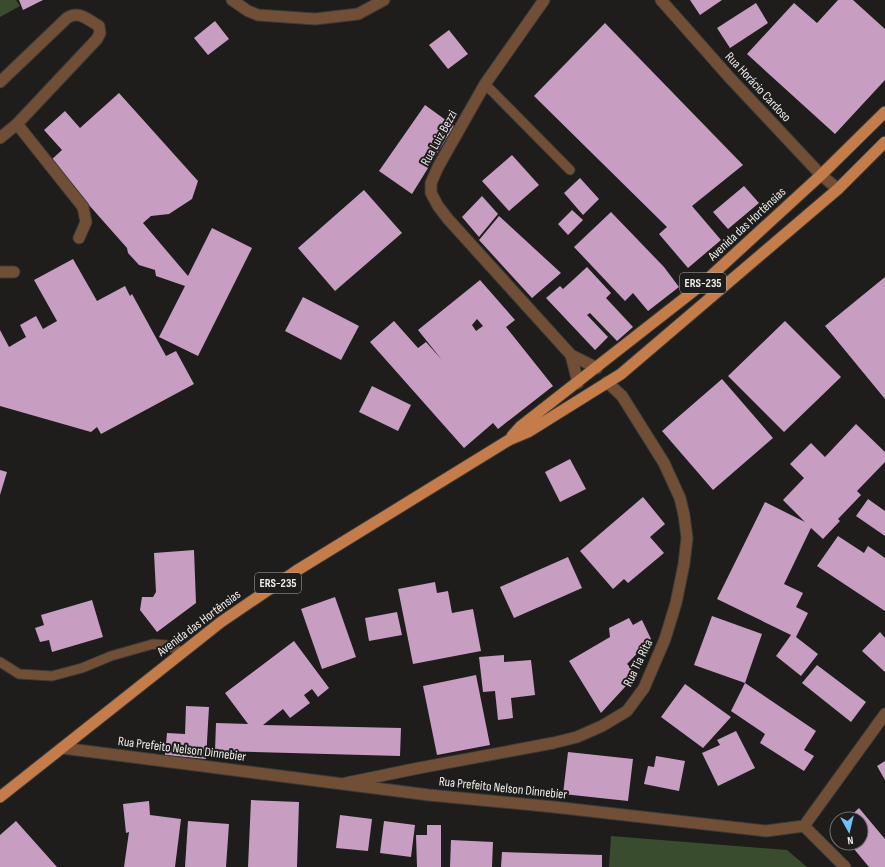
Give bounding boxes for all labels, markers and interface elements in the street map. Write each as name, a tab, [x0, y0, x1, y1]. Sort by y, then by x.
street label: Rua Horácio Cardoso	[722, 49, 794, 125]
street label: Rua Luiz Bezzi	[417, 108, 461, 168]
street label: Avenida das Hortênsias	[704, 184, 789, 265]
road number: ERS-235	[680, 273, 726, 293]
road number: ERS-235	[255, 573, 301, 593]
street label: Avenida das Hortênsias	[153, 586, 244, 660]
street label: Rua Tia Rita	[620, 637, 656, 689]
street label: Rua Prefeito Nelson Dinnebier	[117, 733, 247, 765]
street label: Rua Prefeito Nelson Dinnebier	[438, 773, 568, 803]
north arrow	[829, 811, 869, 851]
text: N	[846, 834, 854, 847]

